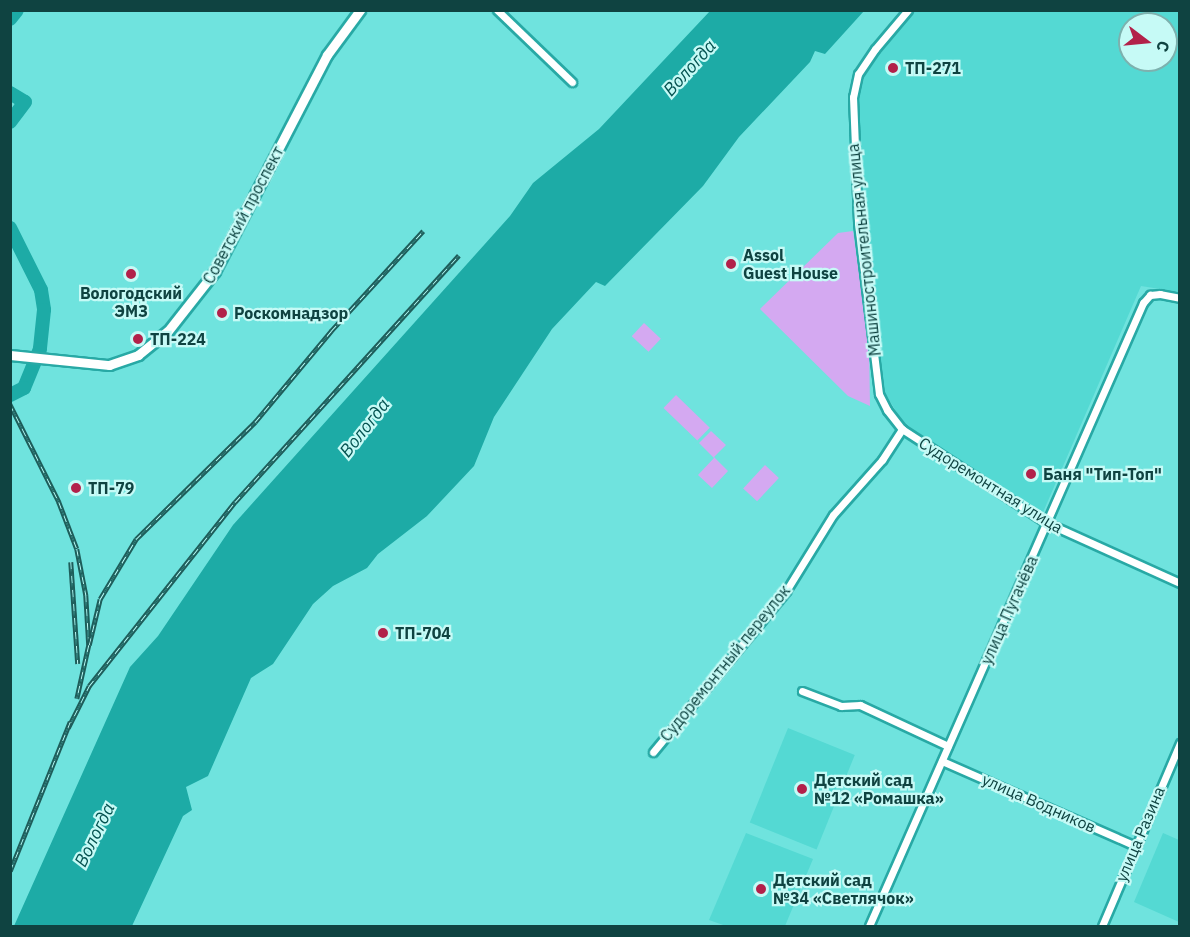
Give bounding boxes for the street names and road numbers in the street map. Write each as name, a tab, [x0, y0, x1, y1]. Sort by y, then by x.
street label: Советский проспект	[199, 143, 287, 287]
street label: Машиностроительная улица	[843, 143, 885, 357]
street label: Судоремонтная улица	[916, 433, 1066, 537]
street label: улица Пугачёва	[976, 553, 1042, 667]
street label: Судоремонтный переулок	[656, 581, 794, 745]
street label: улица Водников	[979, 769, 1099, 837]
street label: улица Разина	[1111, 784, 1169, 884]

